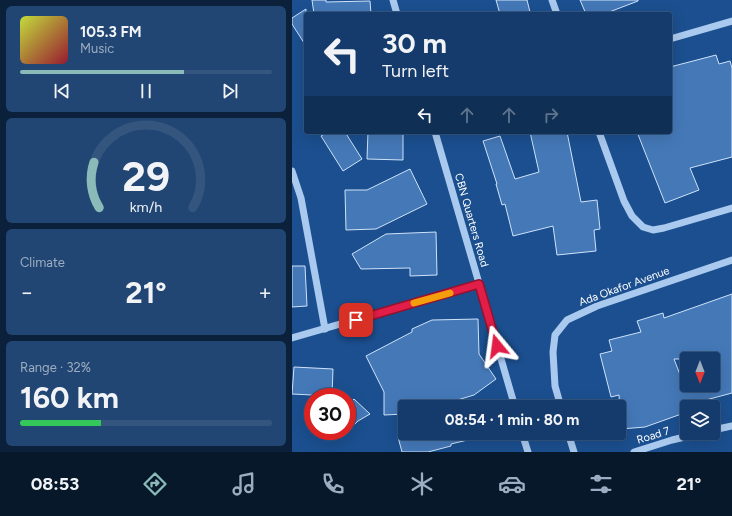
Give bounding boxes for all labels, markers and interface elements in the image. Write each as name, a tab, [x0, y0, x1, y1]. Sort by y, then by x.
text: 105.3 FM	[80, 23, 142, 41]
text: 30 m	[382, 26, 447, 60]
icon: left	[316, 28, 368, 80]
text: Music	[80, 41, 114, 56]
text: Turn left	[382, 60, 449, 82]
icon: previous	[51, 80, 73, 102]
icon: pause	[135, 80, 157, 102]
icon: next	[219, 80, 241, 102]
icon: left	[414, 104, 436, 126]
icon: ahead	[456, 104, 478, 126]
icon: ahead	[498, 104, 520, 126]
icon: right	[540, 104, 562, 126]
text: 29	[122, 151, 170, 201]
street label: CBN Quarters Road	[452, 172, 491, 269]
text: km/h	[130, 198, 162, 216]
text: Climate	[20, 255, 65, 270]
street label: Ada Okafor Avenue	[577, 264, 671, 309]
text: 21°	[125, 274, 167, 311]
text: −	[20, 279, 34, 306]
text: +	[258, 279, 272, 306]
pin	[339, 303, 373, 337]
icon: arrive	[345, 309, 367, 331]
position arrow	[476, 325, 518, 367]
north arrow	[680, 352, 720, 392]
map controls	[680, 352, 720, 440]
text: Range · 32%	[20, 360, 91, 375]
text: 160 km	[20, 379, 119, 416]
speed limit sign: 30	[304, 388, 356, 440]
button: layers	[680, 400, 720, 440]
text: 08:54 · 1 min · 80 m	[445, 411, 579, 429]
street label: Road 7	[635, 424, 671, 447]
icon: directions	[141, 470, 169, 498]
icon: music	[230, 470, 258, 498]
icon: phone	[319, 470, 347, 498]
icon: climate	[408, 470, 436, 498]
icon: car	[498, 470, 526, 498]
icon: filters	[587, 470, 615, 498]
text: 08:53	[31, 473, 79, 495]
text: 21°	[676, 473, 701, 495]

